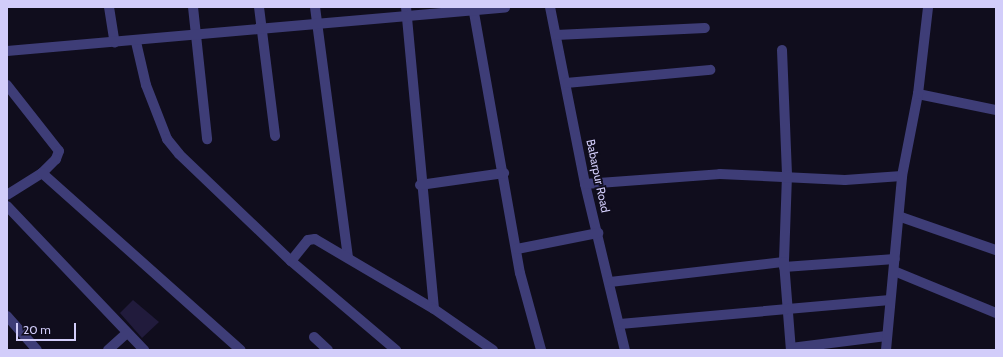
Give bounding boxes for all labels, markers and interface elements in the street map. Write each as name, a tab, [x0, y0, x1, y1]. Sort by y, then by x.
street label: Babarpur Road	[583, 138, 613, 214]
scale bar	[18, 315, 78, 341]
text: 20 m	[23, 322, 51, 337]

